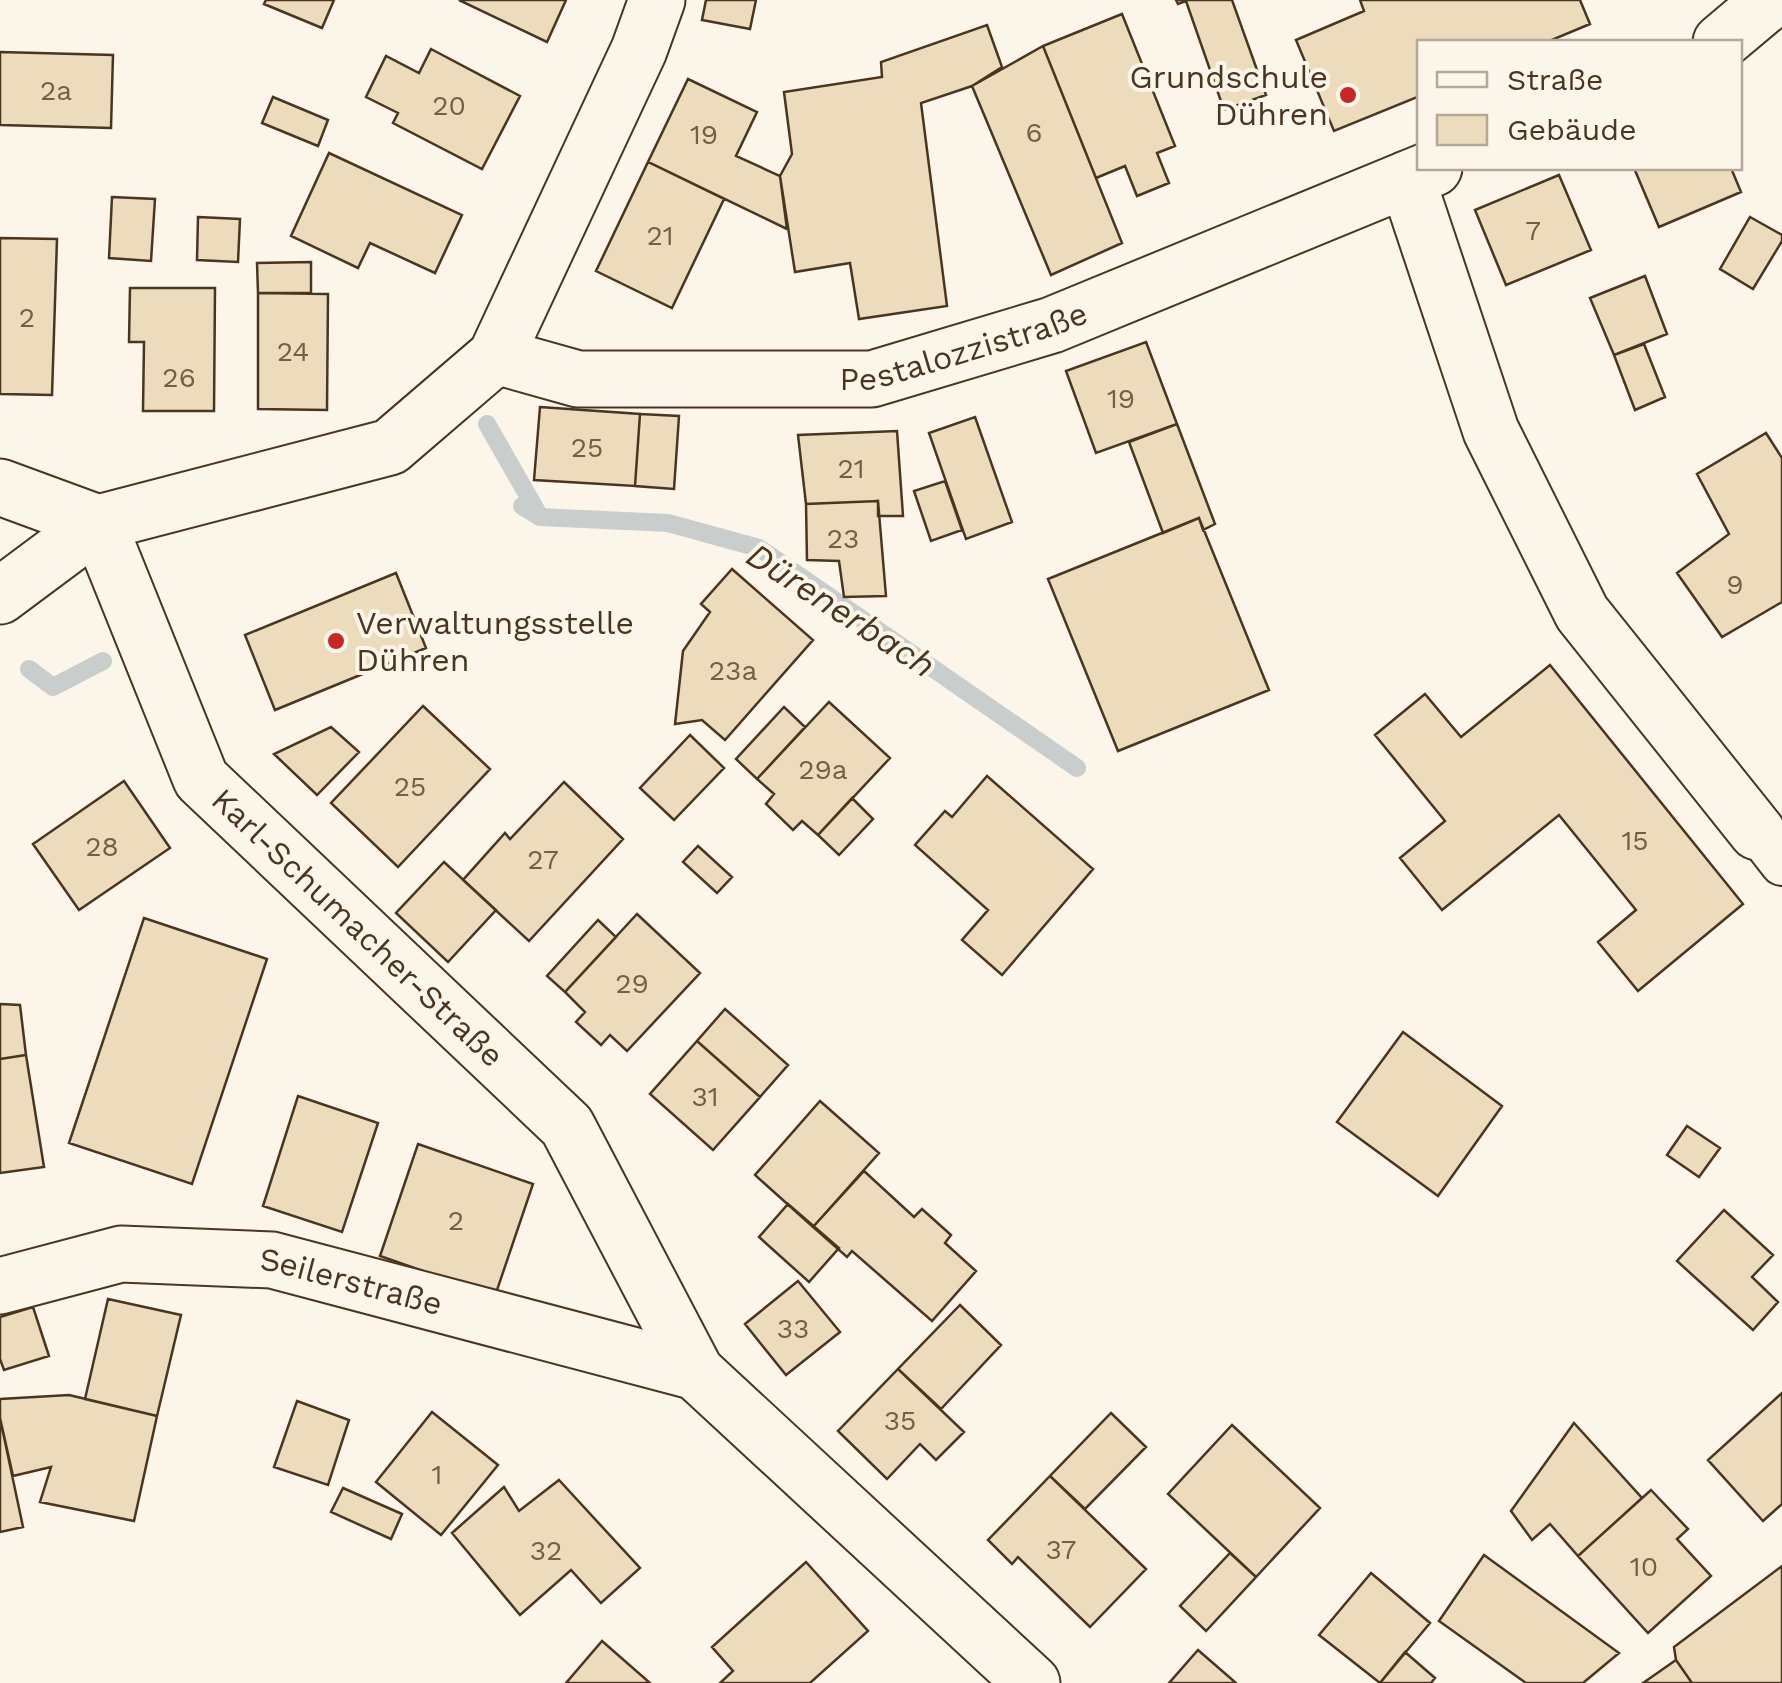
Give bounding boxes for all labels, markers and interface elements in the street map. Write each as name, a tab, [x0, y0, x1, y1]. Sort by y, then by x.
legend	[1417, 40, 1742, 170]
place label: Grundschule Dühren	[1130, 58, 1328, 133]
text: Straße	[1507, 62, 1603, 97]
house number: 2a	[40, 74, 72, 107]
marker: Grundschule Dühren	[1337, 84, 1359, 106]
house number: 20	[432, 89, 466, 122]
text: Gebäude	[1507, 112, 1636, 147]
house number: 6	[1025, 116, 1043, 149]
house number: 19	[690, 118, 718, 151]
house number: 7	[1525, 214, 1541, 247]
house number: 21	[646, 219, 674, 252]
street label: Pestalozzistraße	[839, 294, 1093, 398]
house number: 2	[19, 301, 35, 334]
house number: 24	[277, 335, 309, 368]
house number: 26	[162, 361, 196, 394]
house number: 19	[1107, 382, 1135, 415]
house number: 25	[571, 431, 603, 464]
house number: 21	[837, 452, 865, 485]
house number: 23	[827, 522, 859, 555]
water label: Dürenerbach	[739, 534, 943, 686]
house number: 9	[1726, 568, 1744, 601]
place label: Verwaltungsstelle Dühren	[356, 604, 634, 679]
marker: Verwaltungsstelle Dühren	[325, 630, 347, 652]
house number: 23a	[709, 654, 757, 687]
house number: 29a	[798, 753, 848, 786]
house number: 25	[394, 770, 426, 803]
street label: Karl-Schumacher-Straße	[204, 780, 512, 1075]
house number: 15	[1621, 824, 1649, 857]
house number: 28	[85, 830, 119, 863]
house number: 27	[527, 843, 559, 876]
house number: 29	[615, 967, 649, 1000]
house number: 31	[691, 1080, 719, 1113]
house number: 2	[448, 1204, 464, 1237]
street label: Seilerstraße	[259, 1241, 446, 1323]
house number: 33	[777, 1312, 809, 1345]
house number: 35	[884, 1404, 916, 1437]
house number: 1	[432, 1458, 442, 1491]
house number: 37	[1046, 1533, 1076, 1566]
house number: 32	[530, 1534, 562, 1567]
house number: 10	[1630, 1550, 1658, 1583]

